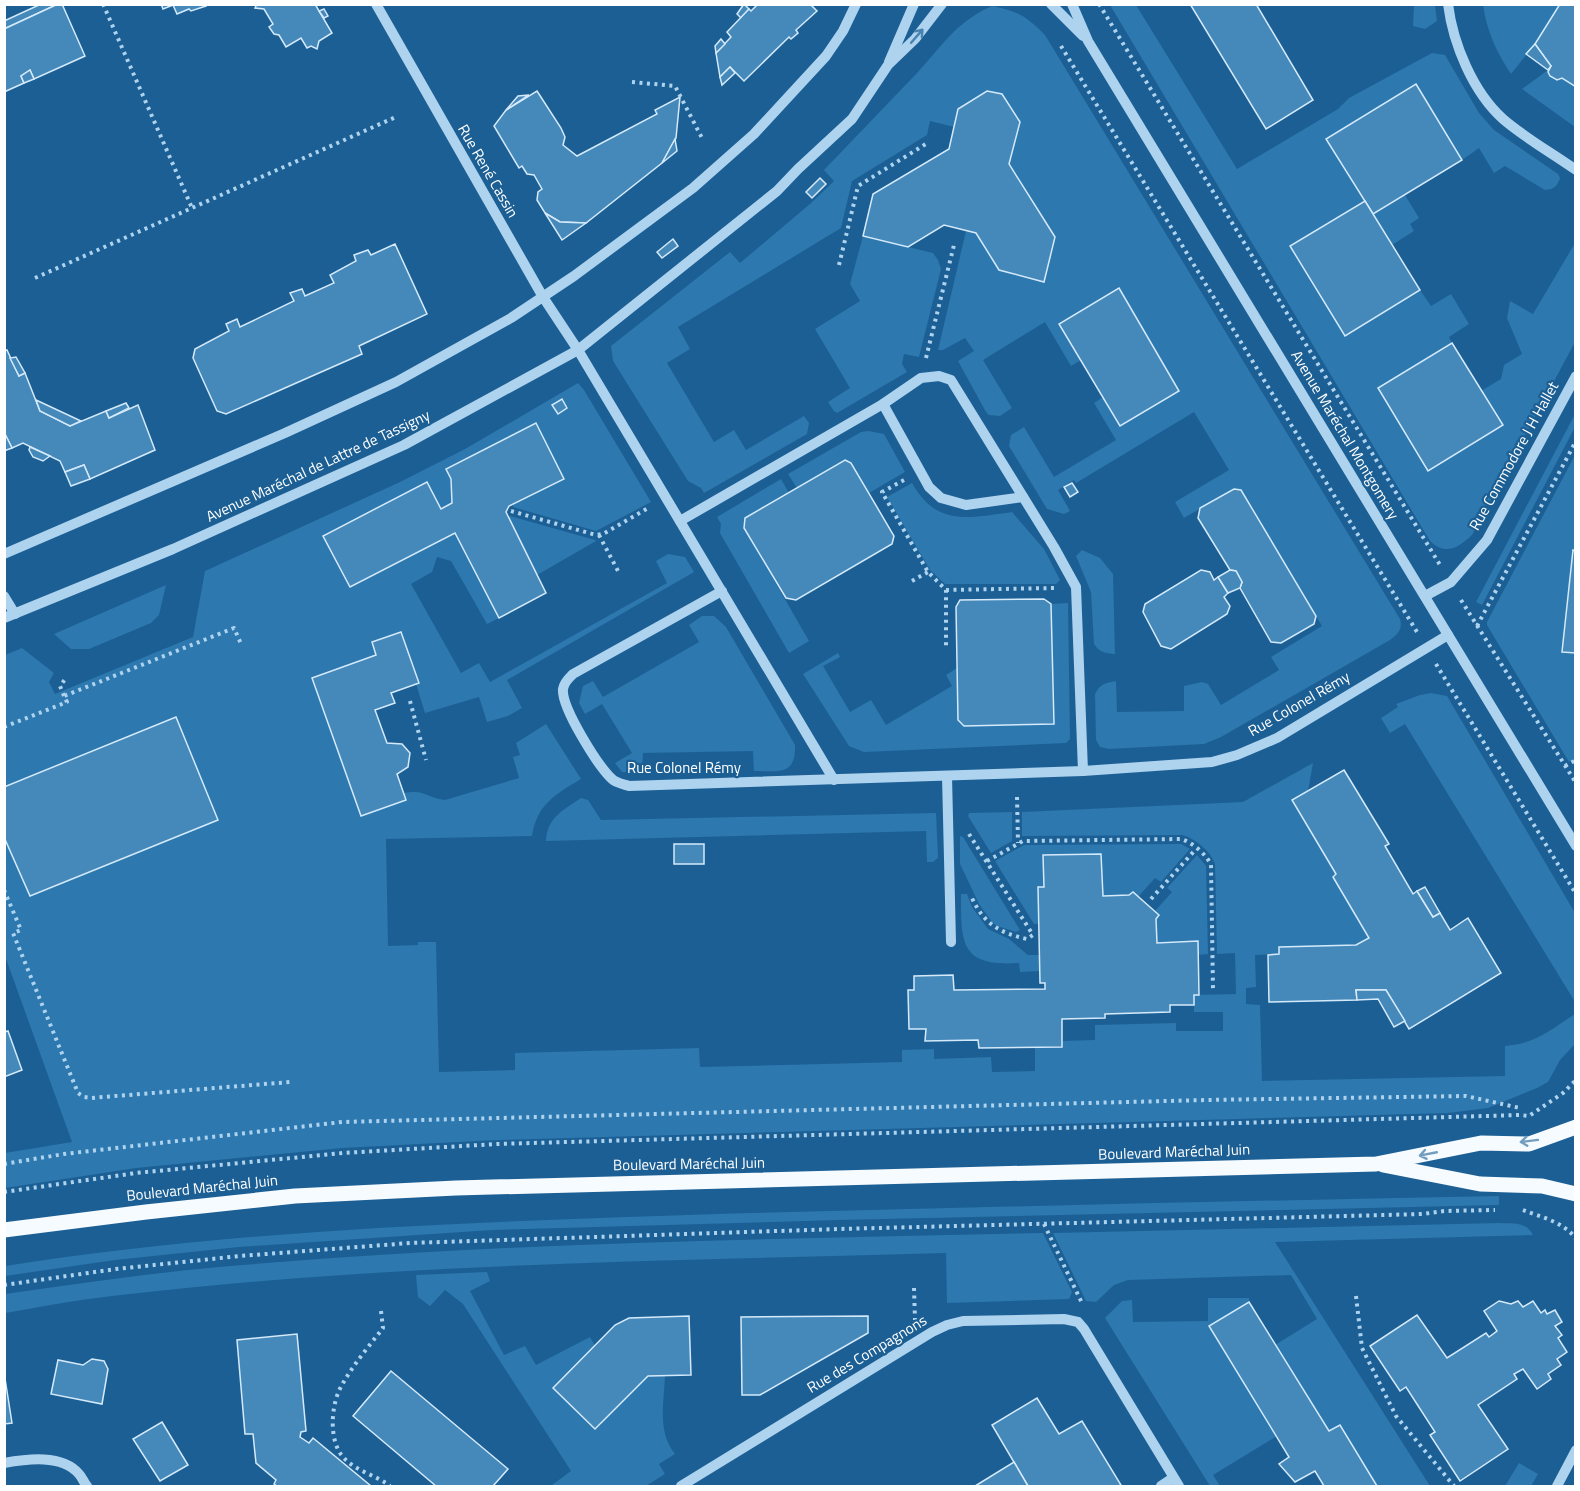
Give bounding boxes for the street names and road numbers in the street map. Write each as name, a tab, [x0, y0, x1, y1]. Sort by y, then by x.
street label: Rue René Cassin	[452, 120, 525, 222]
street label: Avenue Maréchal Montgomery	[1286, 346, 1405, 524]
street label: Rue Commodore J H Hallet	[1463, 376, 1564, 534]
street label: Avenue Maréchal de Lattre de Tassigny	[202, 403, 434, 528]
street label: Rue Colonel Rémy	[1244, 665, 1354, 742]
street label: Rue Colonel Rémy	[627, 756, 741, 779]
street label: Boulevard Maréchal Juin	[1098, 1137, 1250, 1166]
street label: Boulevard Maréchal Juin	[613, 1151, 765, 1176]
street label: Boulevard Maréchal Juin	[125, 1168, 279, 1207]
street label: Rue des Compagnons	[802, 1309, 931, 1399]

